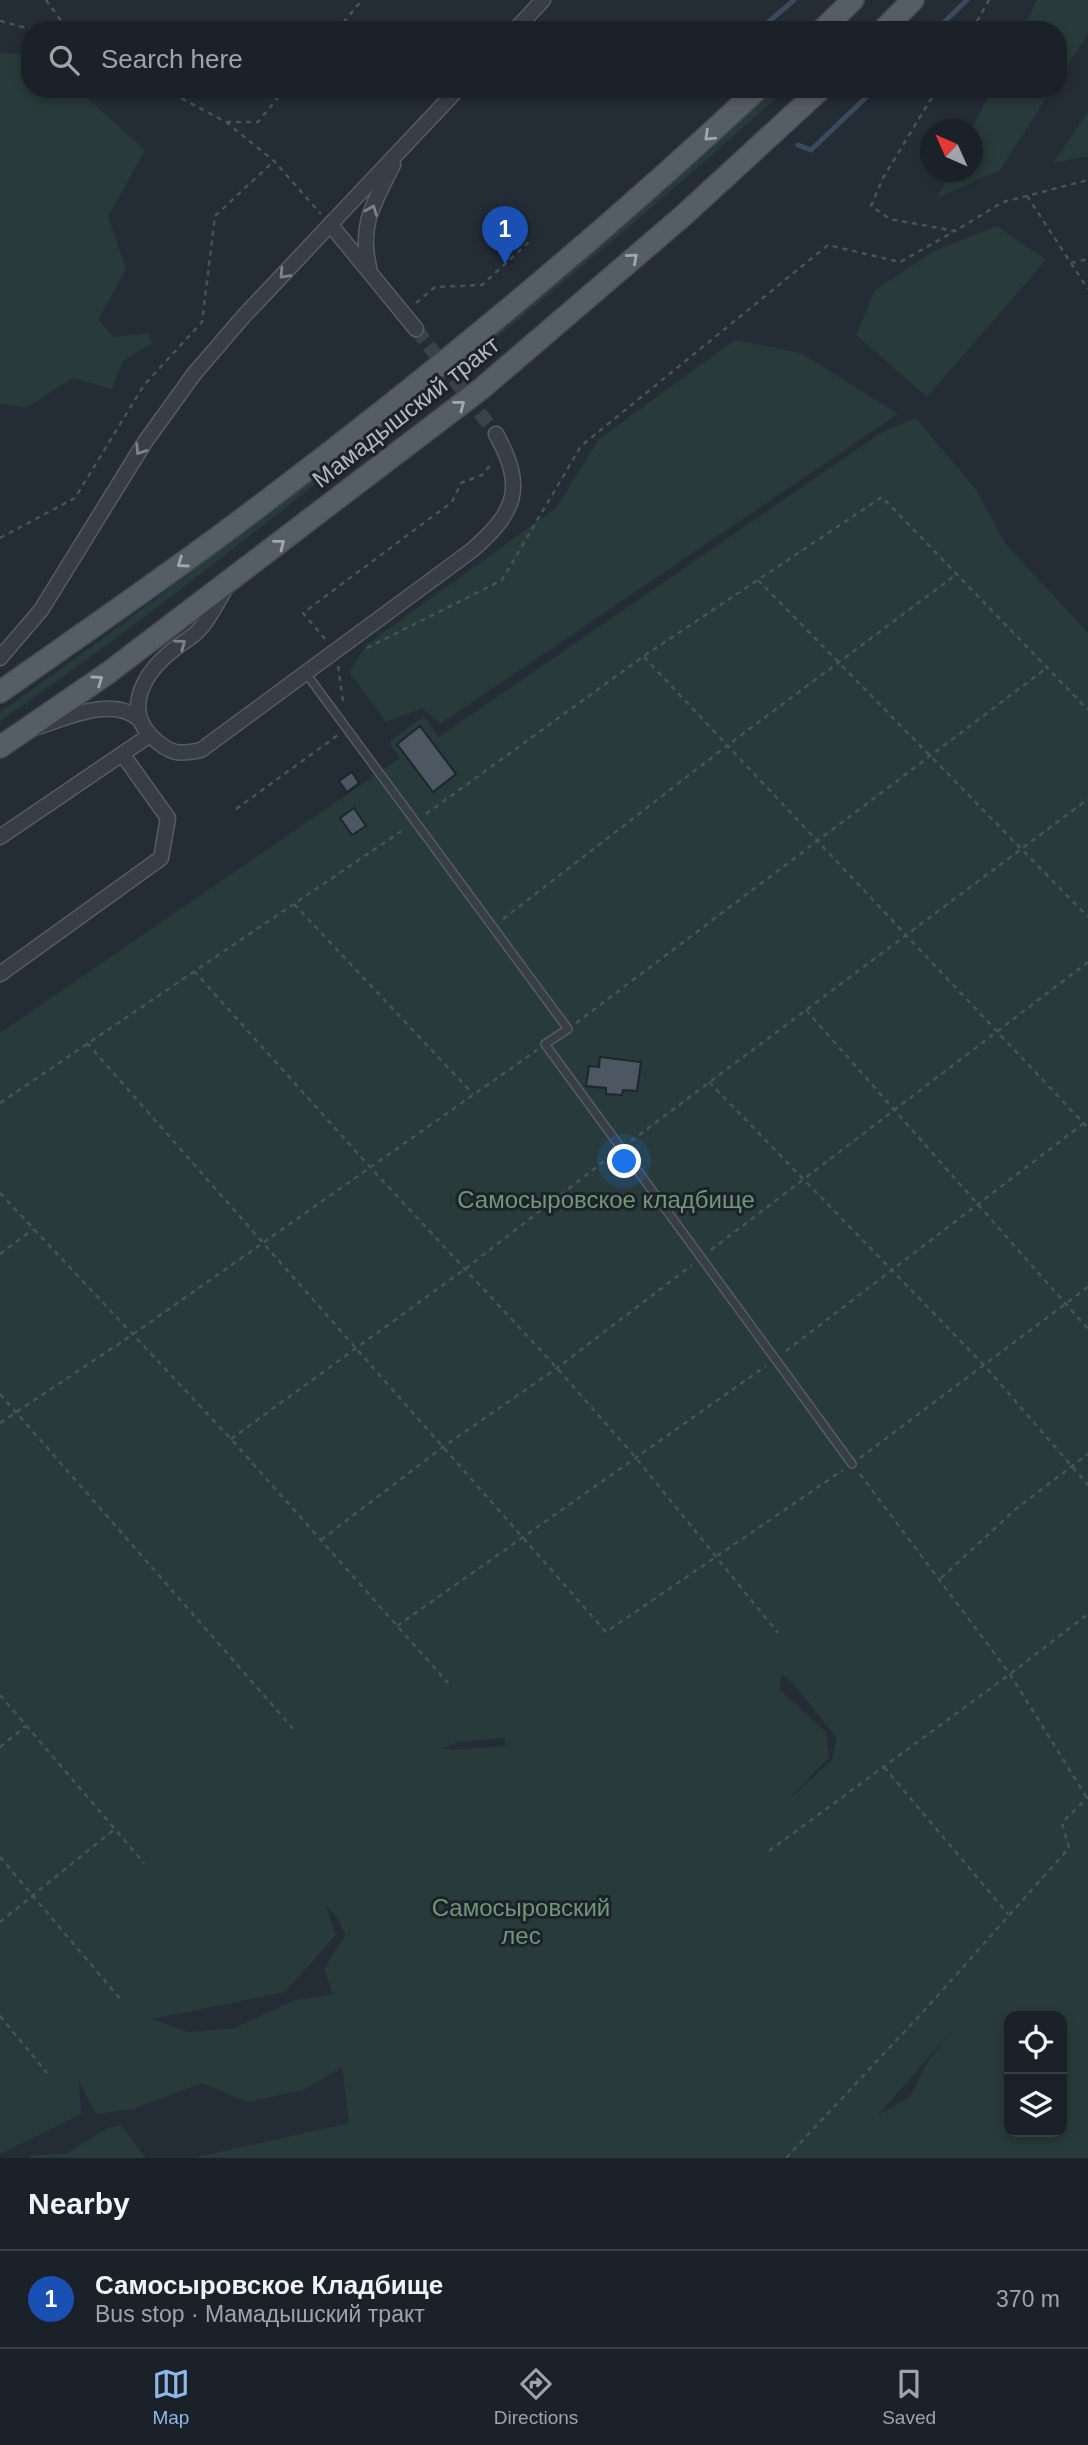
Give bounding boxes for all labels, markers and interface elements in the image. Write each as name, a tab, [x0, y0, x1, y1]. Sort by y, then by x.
search box	[21, 21, 1067, 98]
icon: search	[45, 41, 83, 79]
text: Search here	[101, 44, 243, 74]
north arrow	[920, 119, 983, 182]
one-way arrow	[704, 127, 717, 140]
one-way arrow	[363, 205, 377, 217]
pin: 1	[482, 206, 528, 264]
one-way arrow	[625, 254, 638, 266]
one-way arrow	[280, 266, 292, 279]
street label: Мамадышский тракт	[307, 330, 504, 493]
one-way arrow	[452, 401, 465, 414]
one-way arrow	[136, 442, 149, 455]
one-way arrow	[272, 540, 284, 553]
one-way arrow	[177, 555, 190, 567]
one-way arrow	[173, 640, 186, 652]
one-way arrow	[90, 676, 103, 689]
your location	[607, 1144, 641, 1178]
park label: Самосыровское кладбище	[457, 1186, 755, 1213]
park label: Самосыровский лес	[432, 1894, 610, 1949]
map controls	[1004, 2011, 1067, 2137]
button: locate	[1004, 2011, 1067, 2074]
button: layers	[1004, 2074, 1067, 2137]
text: Nearby	[28, 2187, 130, 2220]
text: Самосыровское Кладбище	[95, 2270, 443, 2300]
text: 1	[45, 2286, 57, 2312]
text: 370 m	[996, 2286, 1060, 2312]
text: Bus stop · Мамадышский тракт	[95, 2301, 425, 2327]
tab: Map	[152, 2365, 190, 2429]
tab: Directions	[494, 2365, 578, 2429]
tab: Saved	[882, 2365, 936, 2429]

